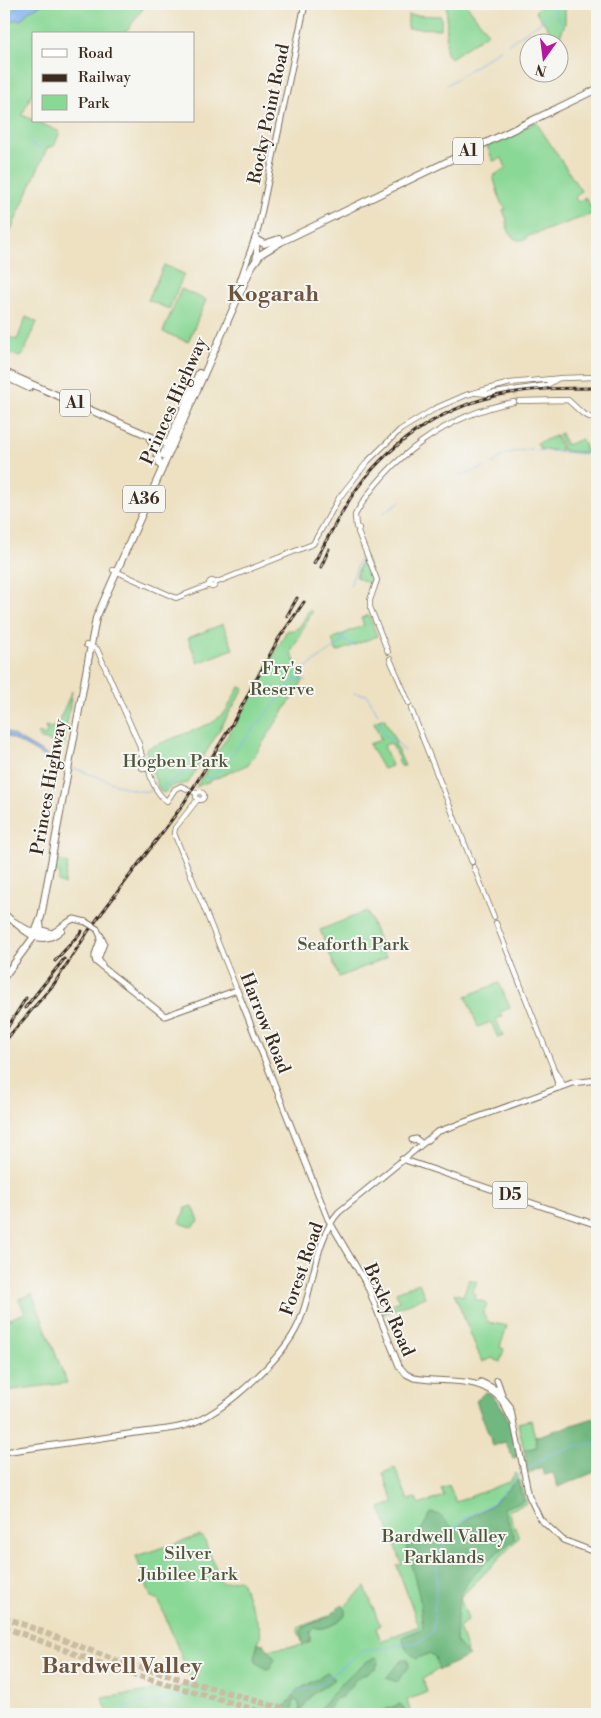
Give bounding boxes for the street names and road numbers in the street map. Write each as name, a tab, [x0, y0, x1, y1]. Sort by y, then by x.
street label: Rocky Point Road	[243, 41, 295, 186]
road number: A1	[453, 138, 483, 164]
street label: Princes Highway	[136, 333, 213, 468]
road number: A1	[60, 389, 90, 416]
road number: A36	[123, 486, 165, 512]
street label: Princes Highway	[26, 717, 72, 857]
street label: Harrow Road	[234, 969, 296, 1078]
road number: D5	[492, 1182, 528, 1208]
street label: Forest Road	[275, 1219, 329, 1319]
street label: Bexley Road	[358, 1259, 420, 1361]

